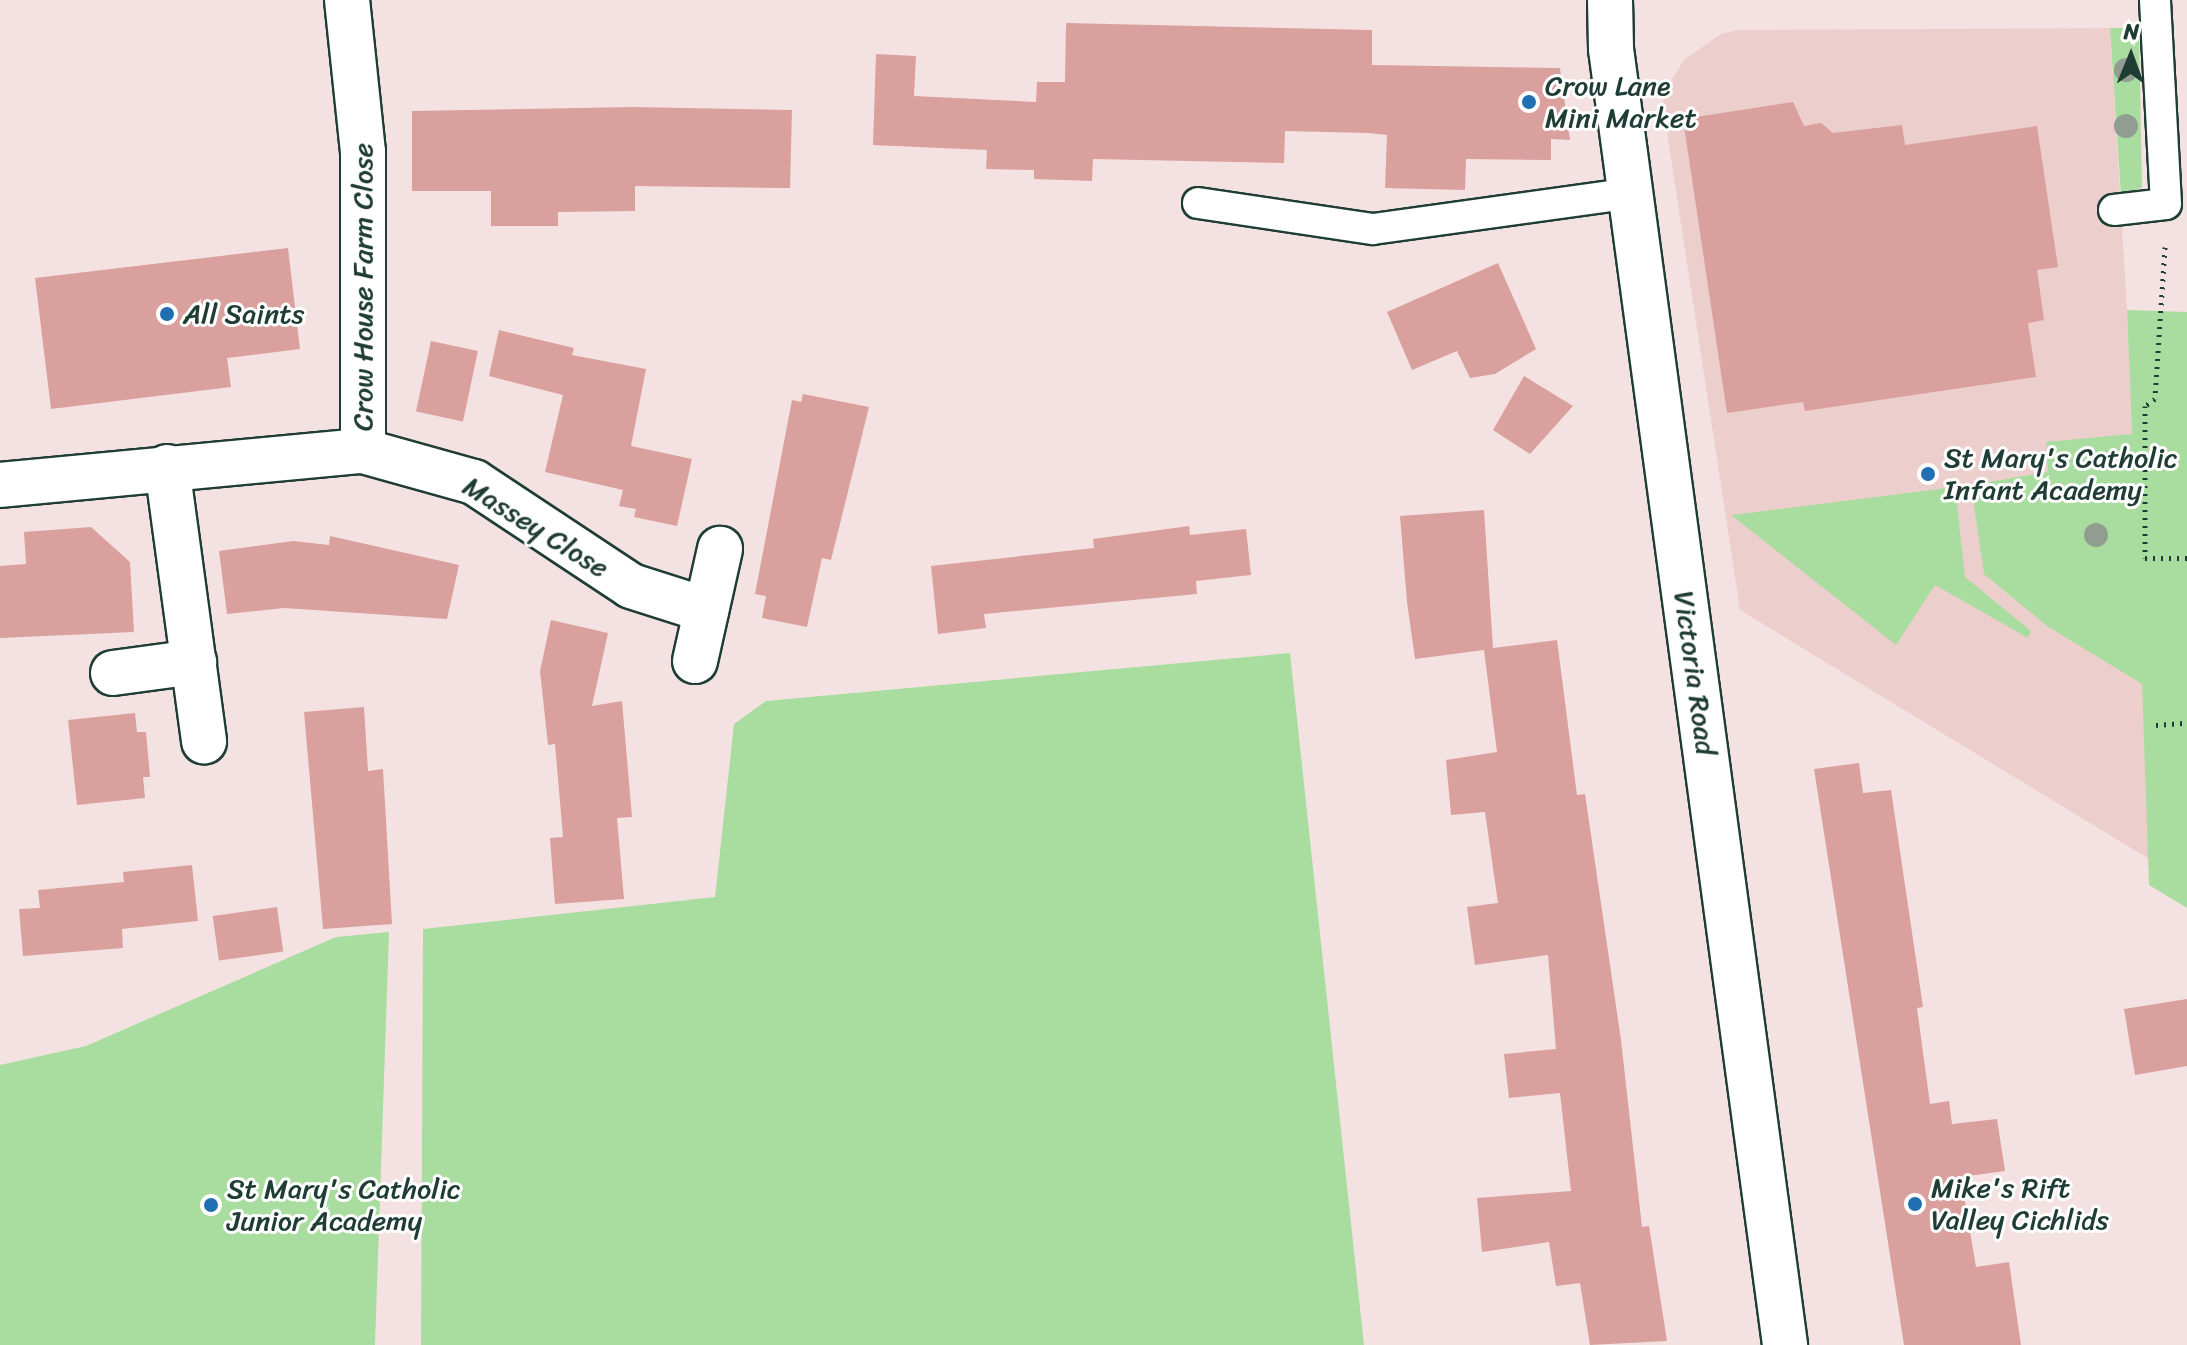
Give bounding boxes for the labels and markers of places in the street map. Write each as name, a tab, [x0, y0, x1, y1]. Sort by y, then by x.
place label: Crow Lane Mini Market	[1545, 69, 1695, 135]
marker: Crow Lane Mini Market	[1520, 93, 1538, 111]
place label: All Saints	[183, 297, 303, 331]
marker: All Saints	[158, 305, 176, 323]
place label: St Mary's Catholic Infant Academy	[1944, 441, 2176, 507]
marker: St Mary's Catholic Infant Academy	[1919, 465, 1937, 483]
place label: Mike's Rift Valley Cichlids	[1931, 1171, 2109, 1237]
place label: St Mary's Catholic Junior Academy	[227, 1172, 459, 1238]
marker: Mike's Rift Valley Cichlids	[1906, 1195, 1924, 1213]
marker: St Mary's Catholic Junior Academy	[202, 1196, 220, 1214]

